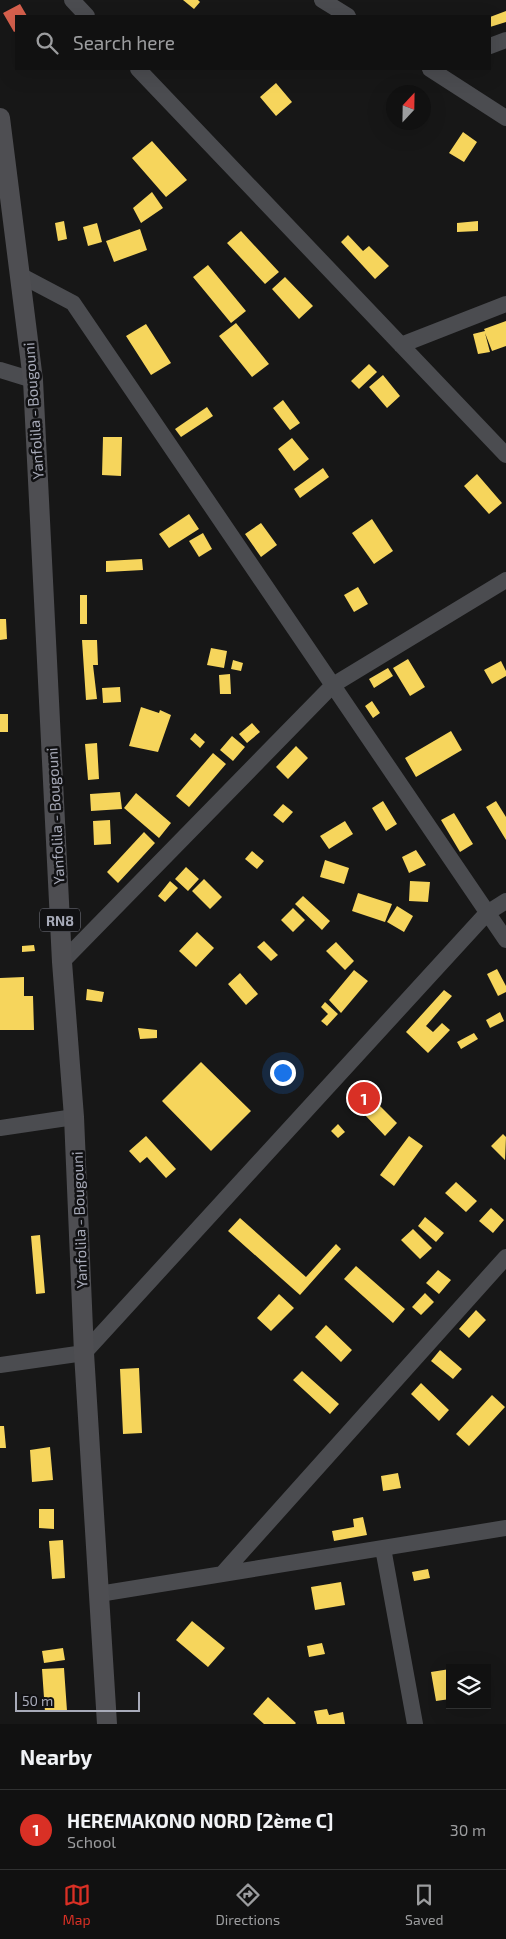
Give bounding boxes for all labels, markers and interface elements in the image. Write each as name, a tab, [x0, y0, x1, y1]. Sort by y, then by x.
search box	[15, 15, 491, 70]
icon: search	[33, 29, 61, 57]
text: Search here	[73, 31, 175, 54]
north arrow	[386, 85, 431, 130]
street label: Yanfolila - Bougouni	[19, 342, 47, 480]
street label: Yanfolila - Bougouni	[42, 747, 68, 885]
road number: RN8	[40, 908, 80, 932]
your location	[270, 1060, 296, 1086]
pin: 1	[348, 1079, 380, 1117]
street label: Yanfolila - Bougouni	[68, 1151, 90, 1289]
map controls	[446, 1664, 491, 1709]
button: layers	[446, 1664, 491, 1709]
scale bar	[15, 1689, 140, 1712]
text: 50 m	[22, 1692, 53, 1709]
text: Nearby	[20, 1744, 92, 1769]
text: HEREMAKONO NORD [2ème C]	[67, 1809, 333, 1832]
text: 1	[33, 1820, 39, 1839]
text: 30 m	[450, 1820, 486, 1839]
text: School	[67, 1832, 116, 1851]
tab: Map	[62, 1881, 91, 1928]
tab: Directions	[216, 1881, 280, 1928]
tab: Saved	[405, 1881, 444, 1928]

